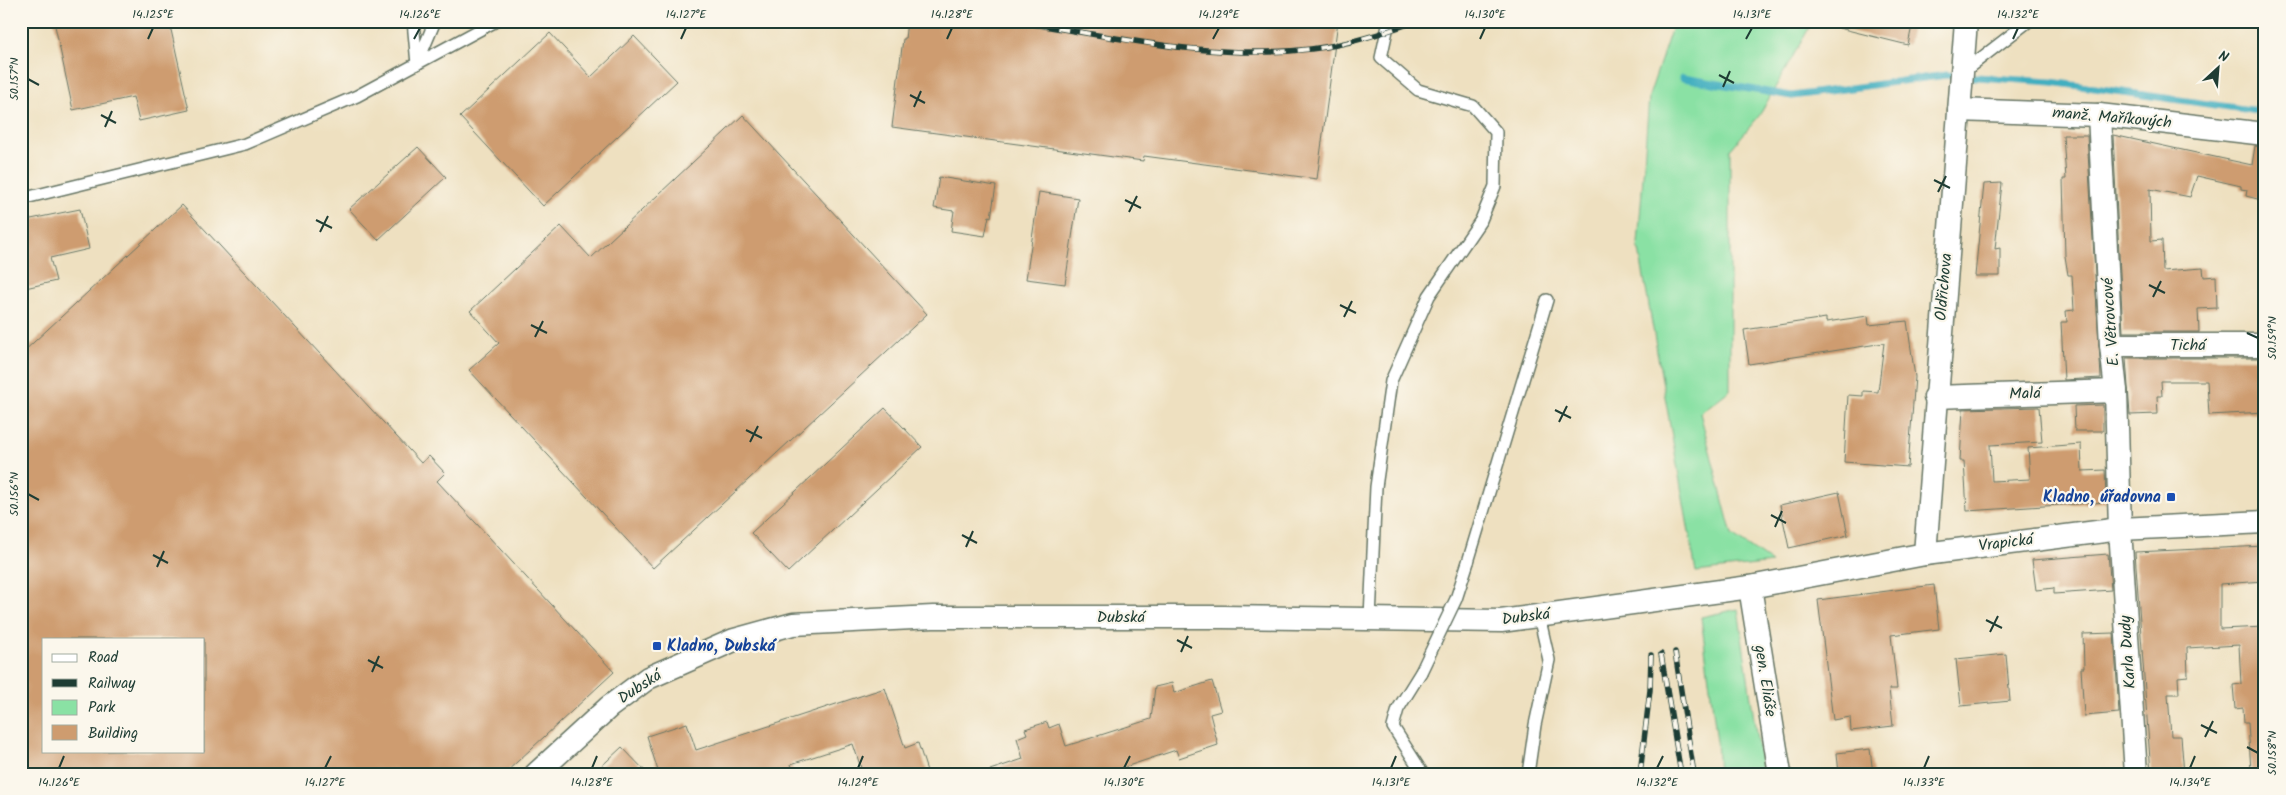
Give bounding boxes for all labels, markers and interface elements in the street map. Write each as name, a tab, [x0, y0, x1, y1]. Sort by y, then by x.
text: 14.125°E	[132, 5, 175, 24]
text: 14.126°E	[399, 5, 442, 24]
text: 14.127°E	[666, 5, 707, 24]
text: 14.128°E	[931, 5, 974, 24]
text: 14.129°E	[1199, 5, 1240, 24]
text: 14.130°E	[1465, 5, 1506, 24]
text: 14.131°E	[1733, 5, 1772, 24]
text: 14.132°E	[1997, 5, 2040, 24]
north arrow	[2194, 42, 2244, 92]
text: N	[2214, 45, 2232, 69]
text: 50.157°N	[5, 57, 24, 101]
street label: manž. Maříkových	[2051, 100, 2173, 136]
street label: Oldřichova	[1929, 252, 1959, 322]
street label: E. Větrovcové	[2095, 276, 2127, 367]
text: 50.159°N	[2263, 316, 2282, 360]
street label: Tichá	[2170, 333, 2207, 358]
street label: Malá	[2009, 381, 2043, 407]
text: 50.156°N	[5, 472, 24, 516]
place label: Kladno, úřadovna	[2043, 485, 2161, 510]
marker: Kladno, úřadovna	[2165, 491, 2177, 503]
street label: Vrapická	[1977, 527, 2036, 559]
street label: Dubská	[1501, 601, 1553, 632]
street label: Dubská	[1097, 605, 1147, 630]
street label: Karla Dudy	[2113, 614, 2143, 690]
place label: Kladno, Dubská	[667, 634, 777, 659]
legend	[42, 638, 205, 752]
marker: Kladno, Dubská	[651, 640, 663, 652]
street label: gen. Eliáše	[1747, 642, 1783, 719]
text: Road	[88, 646, 119, 670]
street label: Dubská	[613, 663, 668, 711]
text: Railway	[88, 672, 136, 696]
text: Park	[88, 696, 116, 720]
text: Building	[88, 722, 138, 746]
text: 50.158°N	[2263, 731, 2282, 775]
text: 14.126°E	[38, 773, 81, 792]
text: 14.127°E	[305, 773, 346, 792]
text: 14.128°E	[571, 773, 614, 792]
text: 14.129°E	[838, 773, 879, 792]
text: 14.130°E	[1104, 773, 1145, 792]
text: 14.131°E	[1372, 773, 1411, 792]
text: 14.132°E	[1636, 773, 1679, 792]
text: 14.133°E	[1903, 773, 1946, 792]
text: 14.134°E	[2169, 773, 2212, 792]

